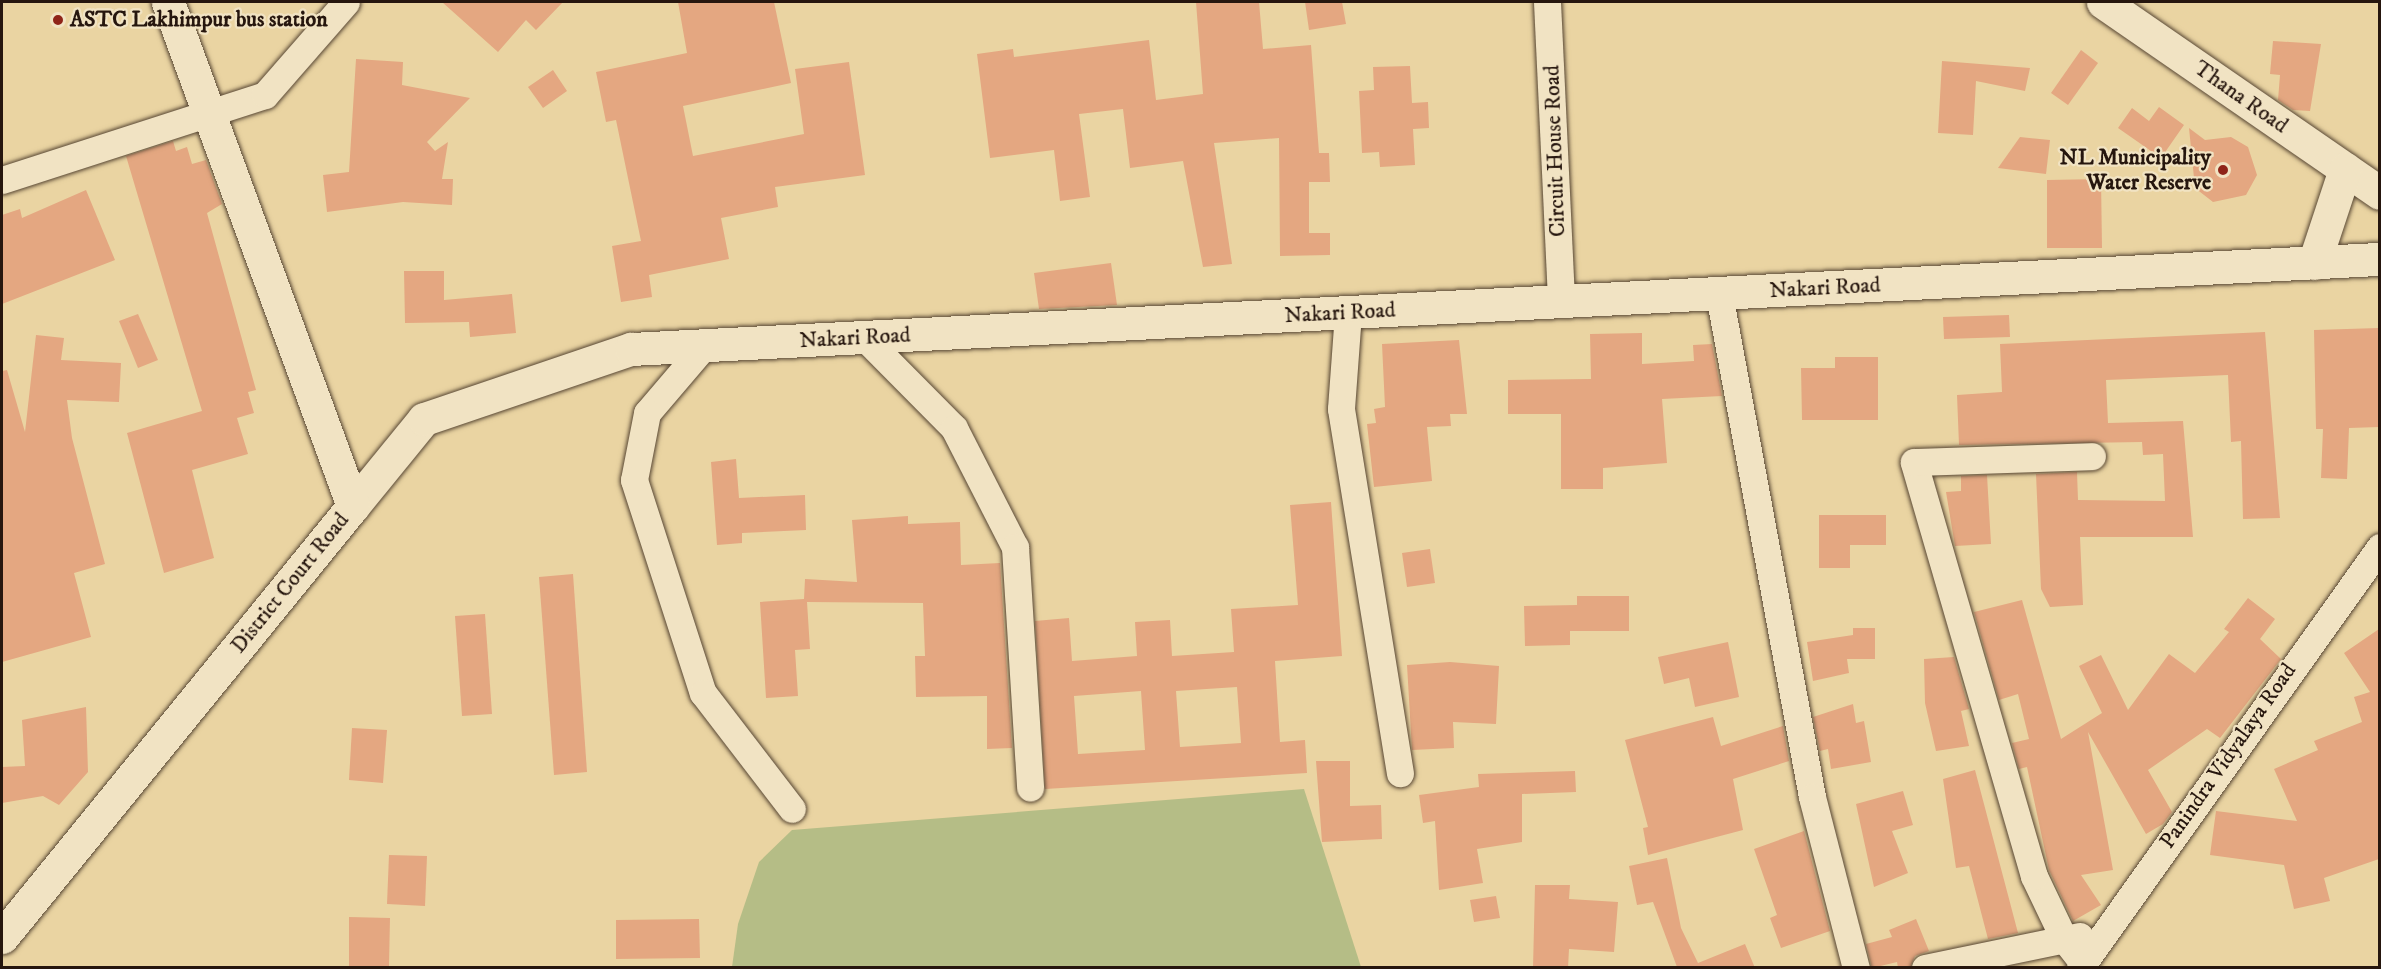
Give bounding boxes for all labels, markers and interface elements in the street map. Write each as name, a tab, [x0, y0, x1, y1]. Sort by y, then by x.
place label: ASTC Lakhimpur bus station	[70, 7, 328, 33]
marker: ASTC Lakhimpur bus station	[51, 13, 65, 27]
street label: Thana Road	[2189, 55, 2293, 139]
street label: Circuit House Road	[1539, 65, 1571, 237]
place label: NL Municipality Water Reserve	[2060, 144, 2211, 196]
marker: NL Municipality Water Reserve	[2216, 163, 2230, 177]
street label: Nakari Road	[1769, 272, 1881, 304]
street label: Nakari Road	[1284, 297, 1396, 329]
street label: Nakari Road	[799, 322, 911, 354]
street label: District Court Road	[225, 507, 355, 659]
street label: Panindra Vidyalaya Road	[2154, 658, 2302, 854]

